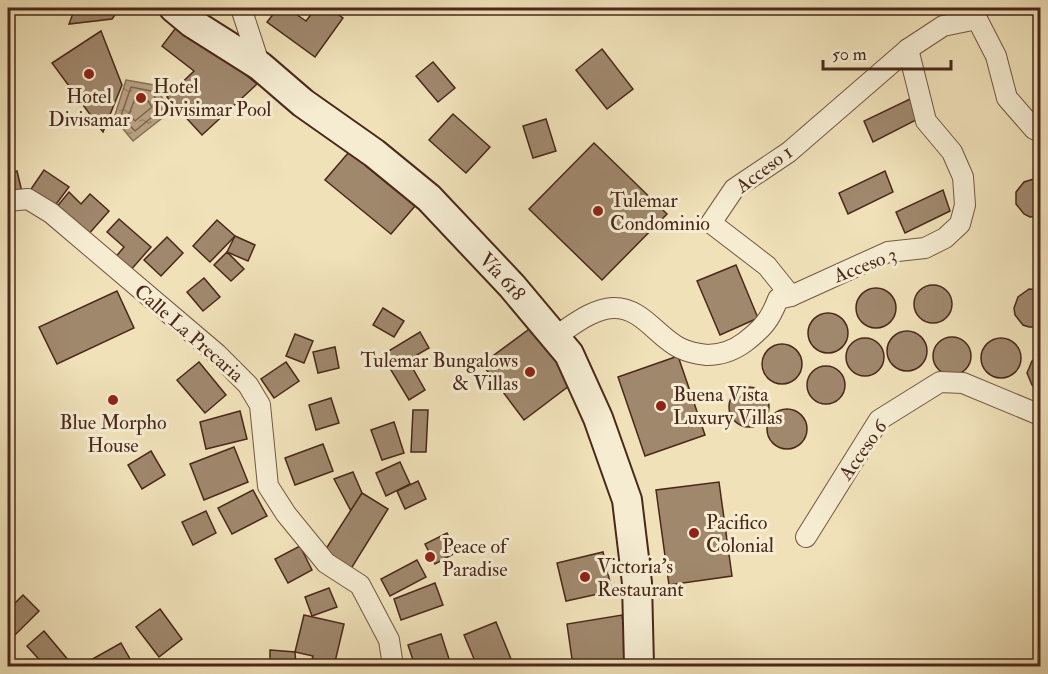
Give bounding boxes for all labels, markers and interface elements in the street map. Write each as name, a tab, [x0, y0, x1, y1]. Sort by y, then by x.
scale bar	[823, 33, 950, 71]
text: 50 m	[832, 43, 867, 66]
marker: Hotel Divisamar	[82, 67, 96, 81]
place label: Hotel Divisimar Pool	[153, 74, 271, 122]
place label: Hotel Divisamar	[48, 84, 130, 132]
marker: Hotel Divisimar Pool	[134, 91, 148, 105]
street label: Acceso 1	[730, 139, 797, 199]
place label: Tulemar Condominio	[610, 188, 710, 236]
marker: Tulemar Condominio	[591, 204, 605, 218]
street label: Acceso 3	[829, 242, 900, 289]
street label: Vía 618	[474, 247, 531, 305]
street label: Calle La Precaria	[129, 279, 249, 388]
place label: Tulemar Bungalows & Villas	[361, 348, 518, 396]
marker: Tulemar Bungalows & Villas	[523, 365, 537, 379]
place label: Buena Vista Luxury Villas	[673, 382, 782, 430]
marker: Blue Morpho House	[106, 393, 120, 407]
marker: Buena Vista Luxury Villas	[654, 399, 668, 413]
place label: Blue Morpho House	[59, 410, 167, 458]
street label: Acceso 6	[833, 414, 893, 486]
place label: Pacifico Colonial	[706, 510, 774, 558]
marker: Pacifico Colonial	[687, 526, 701, 540]
place label: Peace of Paradise	[442, 534, 510, 582]
marker: Peace of Paradise	[423, 550, 437, 564]
place label: Victoria's Restaurant	[597, 554, 684, 602]
marker: Victoria's Restaurant	[578, 570, 592, 584]

